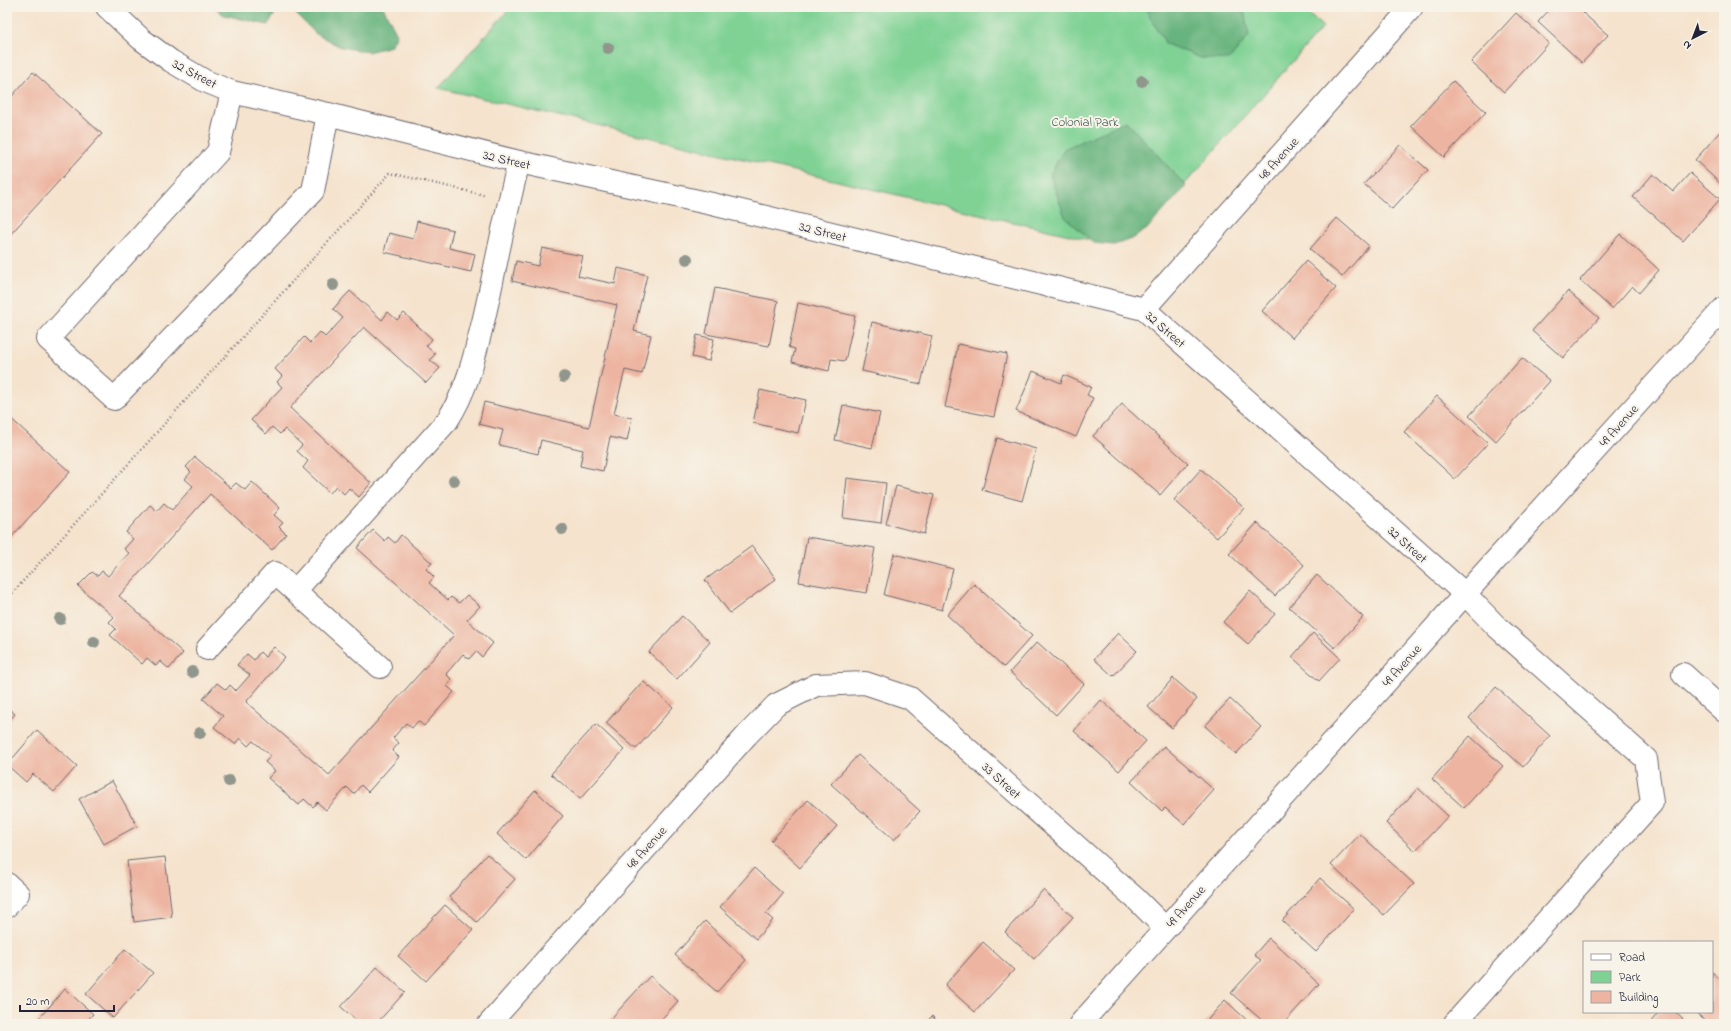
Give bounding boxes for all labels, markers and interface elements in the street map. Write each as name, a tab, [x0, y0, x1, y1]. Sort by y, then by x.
north arrow	[1673, 18, 1713, 58]
text: N	[1679, 36, 1695, 53]
street label: 32 Street	[169, 55, 220, 94]
park label: Colonial Park	[1051, 113, 1119, 132]
street label: 48 Avenue	[1255, 133, 1304, 185]
street label: 32 Street	[481, 146, 533, 175]
street label: 32 Street	[797, 217, 849, 248]
street label: 32 Street	[1141, 307, 1190, 353]
street label: 49 Avenue	[1595, 400, 1643, 451]
street label: 32 Street	[1383, 522, 1432, 569]
street label: 49 Avenue	[1378, 640, 1426, 691]
street label: 33 Street	[977, 758, 1025, 804]
street label: 48 Avenue	[623, 822, 672, 874]
street label: 49 Avenue	[1162, 881, 1210, 932]
legend	[1583, 941, 1713, 1013]
text: Road	[1619, 949, 1645, 967]
text: Park	[1619, 969, 1641, 987]
scale bar	[20, 987, 114, 1013]
text: Building	[1618, 989, 1658, 1008]
text: 20 m	[26, 993, 49, 1011]

